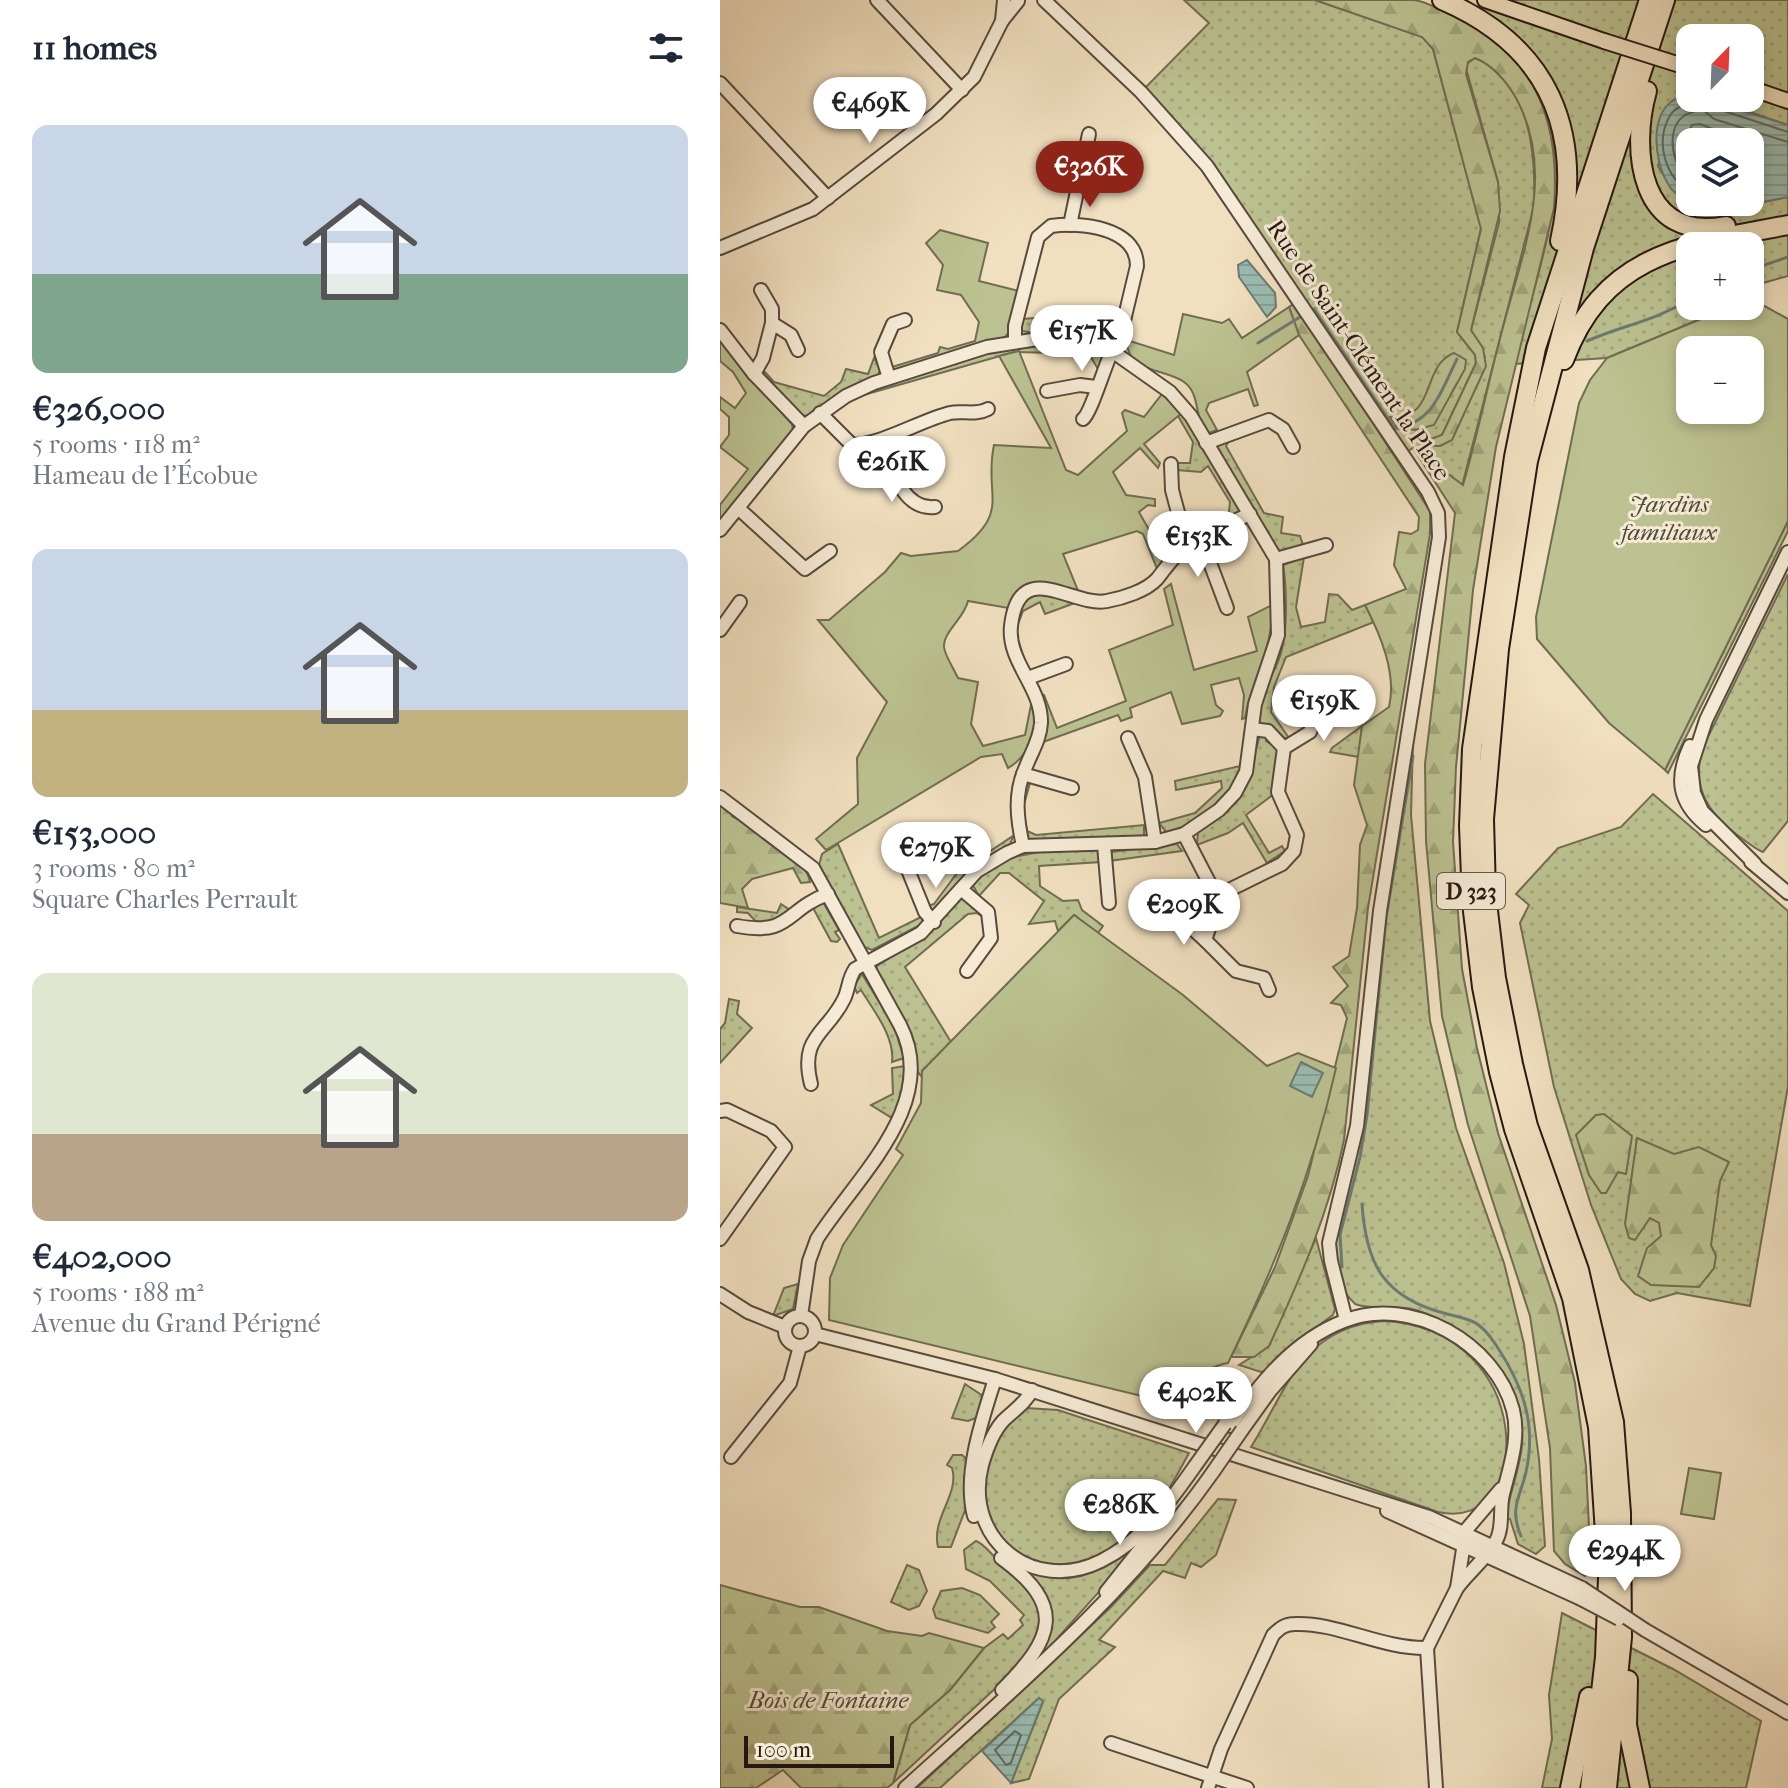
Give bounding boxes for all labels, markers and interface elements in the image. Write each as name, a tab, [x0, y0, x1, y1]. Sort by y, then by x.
north arrow	[1676, 24, 1764, 112]
map controls	[1676, 24, 1764, 424]
icon: filters	[644, 26, 688, 70]
text: 11 homes	[32, 28, 157, 68]
pin: €469K	[814, 77, 926, 145]
text: €469K	[831, 87, 909, 118]
button: layers	[1676, 128, 1764, 216]
pin: €326K	[1034, 141, 1146, 209]
text: €326K	[1054, 151, 1126, 182]
icon: home	[288, 177, 432, 321]
street label: Rue de Saint-Clément la Place	[1261, 215, 1457, 486]
button: +	[1676, 232, 1764, 320]
pin: €157K	[1026, 305, 1138, 373]
text: €157K	[1048, 315, 1116, 346]
button: −	[1676, 336, 1764, 424]
text: €326,000	[32, 389, 165, 429]
text: 5 rooms · 118 m²	[32, 429, 200, 460]
pin: €261K	[836, 436, 948, 504]
text: €261K	[857, 446, 927, 477]
text: Hameau de l'Écobue	[32, 460, 258, 491]
park label: Jardins familiaux	[1615, 490, 1718, 546]
pin: €153K	[1142, 511, 1254, 579]
text: €153K	[1165, 521, 1231, 552]
icon: home	[288, 601, 432, 745]
pin: €159K	[1268, 675, 1380, 743]
text: €159K	[1290, 685, 1358, 716]
text: €153,000	[32, 813, 156, 853]
pin: €279K	[880, 822, 992, 890]
text: €279K	[899, 832, 973, 863]
text: 3 rooms · 80 m²	[32, 853, 195, 884]
road number: D 323	[1437, 873, 1505, 909]
pin: €209K	[1128, 879, 1240, 947]
text: Square Charles Perrault	[32, 884, 298, 915]
text: €209K	[1146, 889, 1222, 920]
icon: home	[288, 1025, 432, 1169]
text: €402,000	[32, 1237, 172, 1277]
text: 5 rooms · 188 m²	[32, 1277, 204, 1308]
text: Avenue du Grand Périgné	[32, 1308, 321, 1339]
pin: €402K	[1140, 1367, 1252, 1435]
text: €402K	[1157, 1377, 1235, 1408]
pin: €286K	[1064, 1479, 1176, 1547]
text: €286K	[1083, 1489, 1157, 1520]
pin: €294K	[1569, 1525, 1681, 1593]
text: €294K	[1587, 1535, 1663, 1566]
park label: Bois de Fontaine	[746, 1686, 909, 1714]
scale bar	[744, 1732, 894, 1768]
text: 100 m	[756, 1737, 811, 1763]

